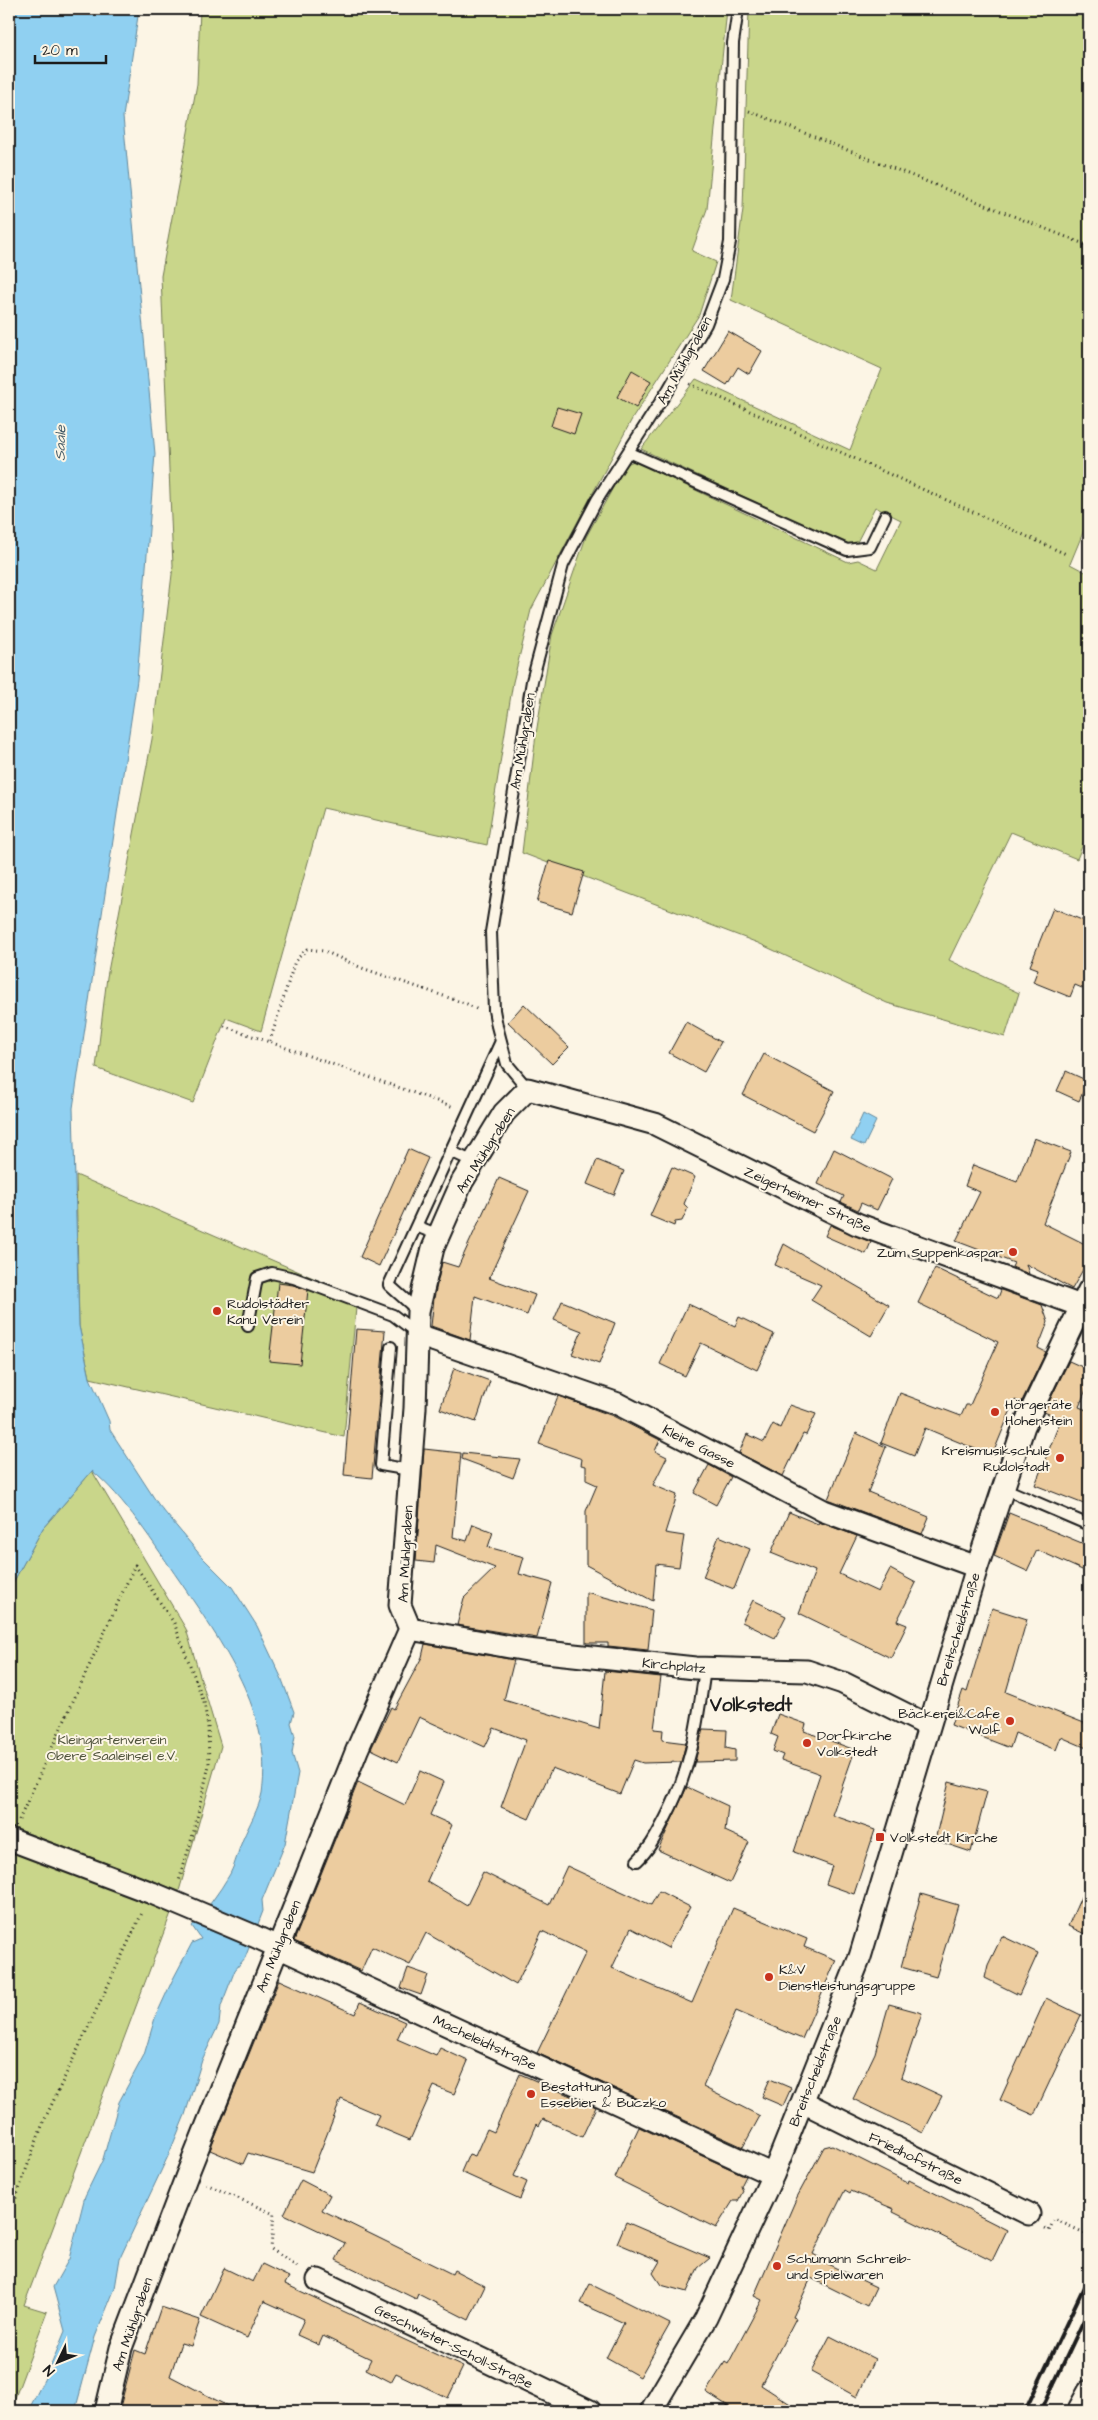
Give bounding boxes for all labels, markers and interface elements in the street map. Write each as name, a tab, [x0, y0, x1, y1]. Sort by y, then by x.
scale bar	[35, 32, 106, 64]
text: 20 m	[42, 40, 78, 61]
street label: Am Mühlgraben	[652, 313, 717, 408]
water label: Saale	[50, 424, 71, 461]
street label: Am Mühlgraben	[505, 691, 541, 791]
street label: Am Mühlgraben	[451, 1104, 520, 1197]
street label: Zeigerheimer Straße	[741, 1162, 875, 1238]
place label: Zum Suppenkaspar	[877, 1243, 1003, 1263]
marker: Zum Suppenkaspar	[1007, 1246, 1019, 1258]
place label: Rudolstädter Kanu Verein	[227, 1294, 310, 1330]
marker: Rudolstädter Kanu Verein	[211, 1305, 223, 1317]
place label: Hörgeräte Hohenstein	[1005, 1395, 1072, 1431]
marker: Hörgeräte Hohenstein	[989, 1406, 1001, 1418]
street label: Kleine Gasse	[659, 1420, 739, 1474]
place label: Kreismusikschule Rudolstadt	[942, 1441, 1050, 1477]
marker: Kreismusikschule Rudolstadt	[1054, 1452, 1066, 1464]
street label: Am Mühlgraben	[393, 1505, 419, 1603]
street label: Breitscheidstraße	[932, 1570, 986, 1689]
street label: Kirchplatz	[641, 1653, 707, 1679]
district label: Volkstedt	[709, 1692, 792, 1719]
place label: Bäckerei&Cafe Wolf	[898, 1704, 1001, 1740]
marker: Bäckerei&Cafe Wolf	[1004, 1715, 1016, 1727]
place label: Dorfkirche Volkstedt	[817, 1726, 892, 1762]
park label: Kleingartenverein Obere Saaleinsel e.V.	[47, 1730, 177, 1766]
marker: Dorfkirche Volkstedt	[801, 1737, 813, 1749]
place label: Volkstedt Kirche	[890, 1828, 998, 1848]
marker: Volkstedt Kirche	[874, 1831, 886, 1843]
street label: Am Mühlgraben	[251, 1897, 307, 1995]
place label: K&V Dienstleistungsgruppe	[779, 1960, 916, 1996]
marker: K&V Dienstleistungsgruppe	[763, 1971, 775, 1983]
street label: Macheleidtstraße	[430, 2010, 540, 2076]
street label: Breitscheidstraße	[785, 2013, 847, 2130]
place label: Bestattung Essebier & Buczko	[541, 2077, 666, 2113]
marker: Bestattung Essebier & Buczko	[525, 2088, 537, 2100]
street label: Friedhofstraße	[865, 2127, 966, 2191]
place label: Schumann Schreib- und Spielwaren	[787, 2249, 912, 2285]
marker: Schumann Schreib- und Spielwaren	[771, 2260, 783, 2272]
street label: Am Mühlgraben	[108, 2275, 158, 2374]
street label: Geschwister-Scholl-Straße	[371, 2300, 537, 2394]
north arrow	[32, 2338, 82, 2388]
text: N	[39, 2360, 60, 2380]

